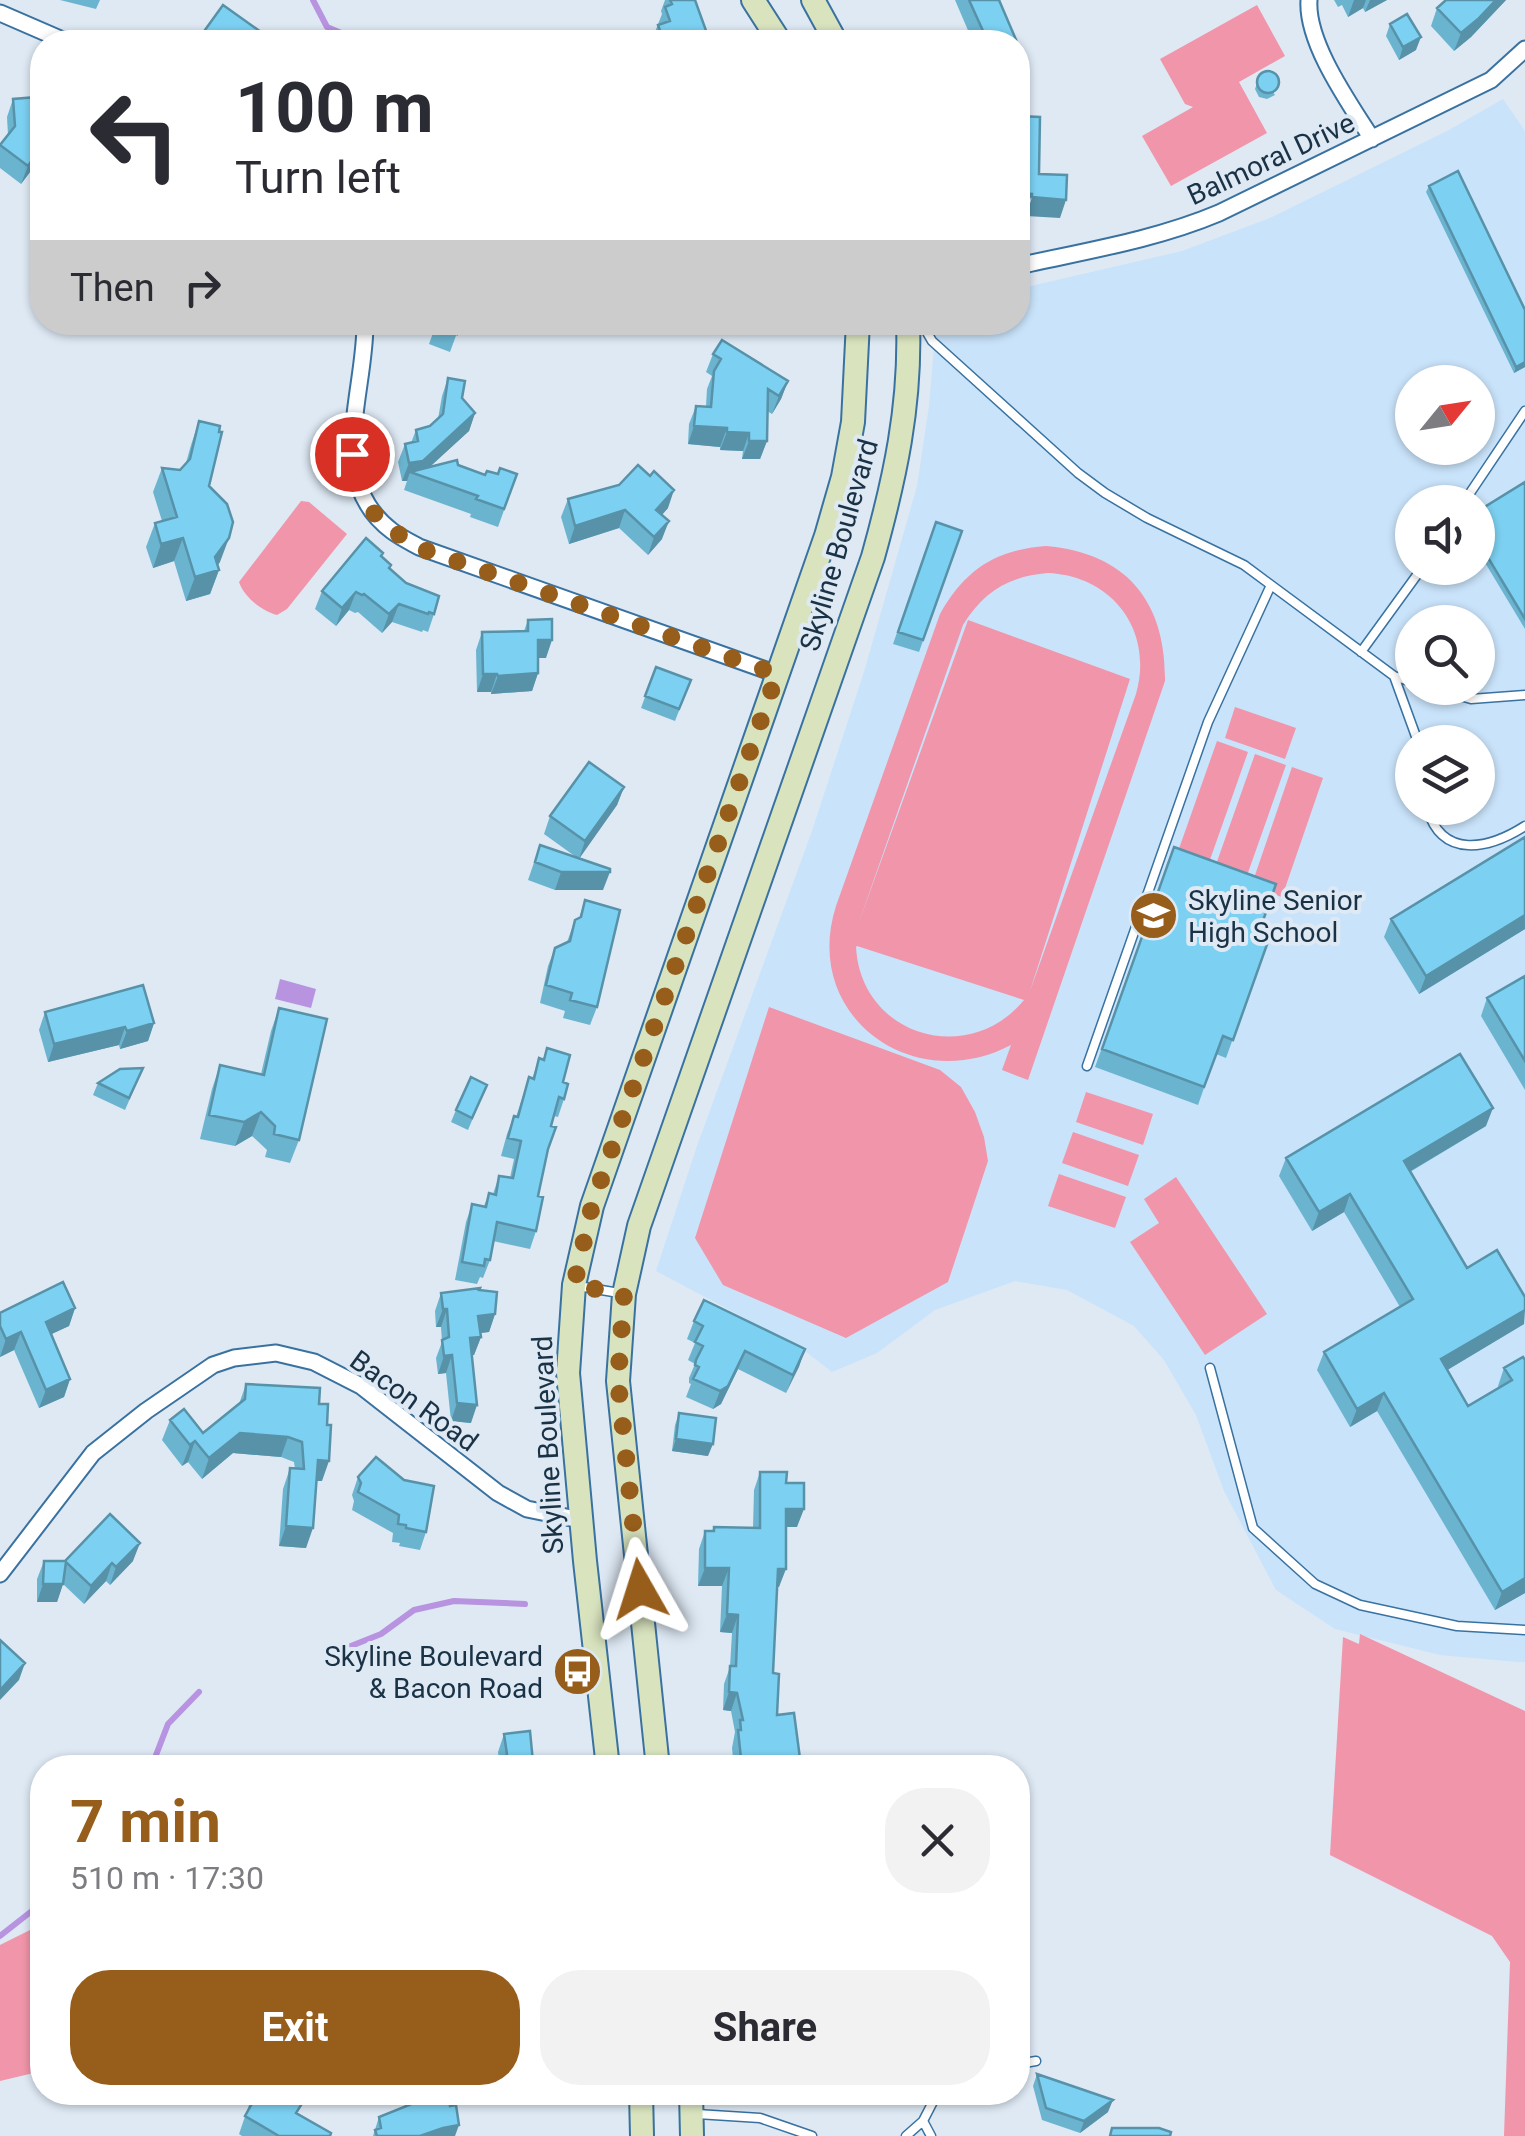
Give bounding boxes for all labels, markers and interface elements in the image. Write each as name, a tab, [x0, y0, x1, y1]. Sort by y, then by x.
text: 100 m	[235, 67, 434, 149]
icon: left	[70, 70, 200, 200]
street label: Balmoral Drive	[1182, 106, 1360, 212]
text: Turn left	[235, 151, 401, 204]
icon: right	[175, 260, 230, 315]
text: Then	[70, 266, 155, 310]
north arrow	[1395, 365, 1495, 465]
map controls	[1395, 365, 1495, 825]
pin	[310, 412, 395, 497]
icon: arrive	[325, 427, 380, 482]
street label: Skyline Boulevard	[793, 435, 885, 655]
button: sound	[1395, 485, 1495, 585]
button: search	[1395, 605, 1495, 705]
button: layers	[1395, 725, 1495, 825]
place label: Skyline Senior High School	[1188, 884, 1363, 949]
school or university icon: Skyline Senior High School	[1127, 890, 1179, 942]
street label: Skyline Boulevard	[526, 1335, 570, 1555]
street label: Bacon Road	[344, 1344, 484, 1458]
position arrow	[588, 1537, 692, 1641]
place label: Skyline Boulevard & Bacon Road	[324, 1640, 543, 1705]
bus stop icon: Skyline Boulevard & Bacon Road	[552, 1646, 604, 1698]
text: 7 min	[70, 1786, 221, 1857]
button: close	[885, 1788, 990, 1893]
text: 510 m · 17:30	[70, 1859, 264, 1897]
button: Exit	[70, 1970, 520, 2085]
button: Share	[540, 1970, 990, 2085]

